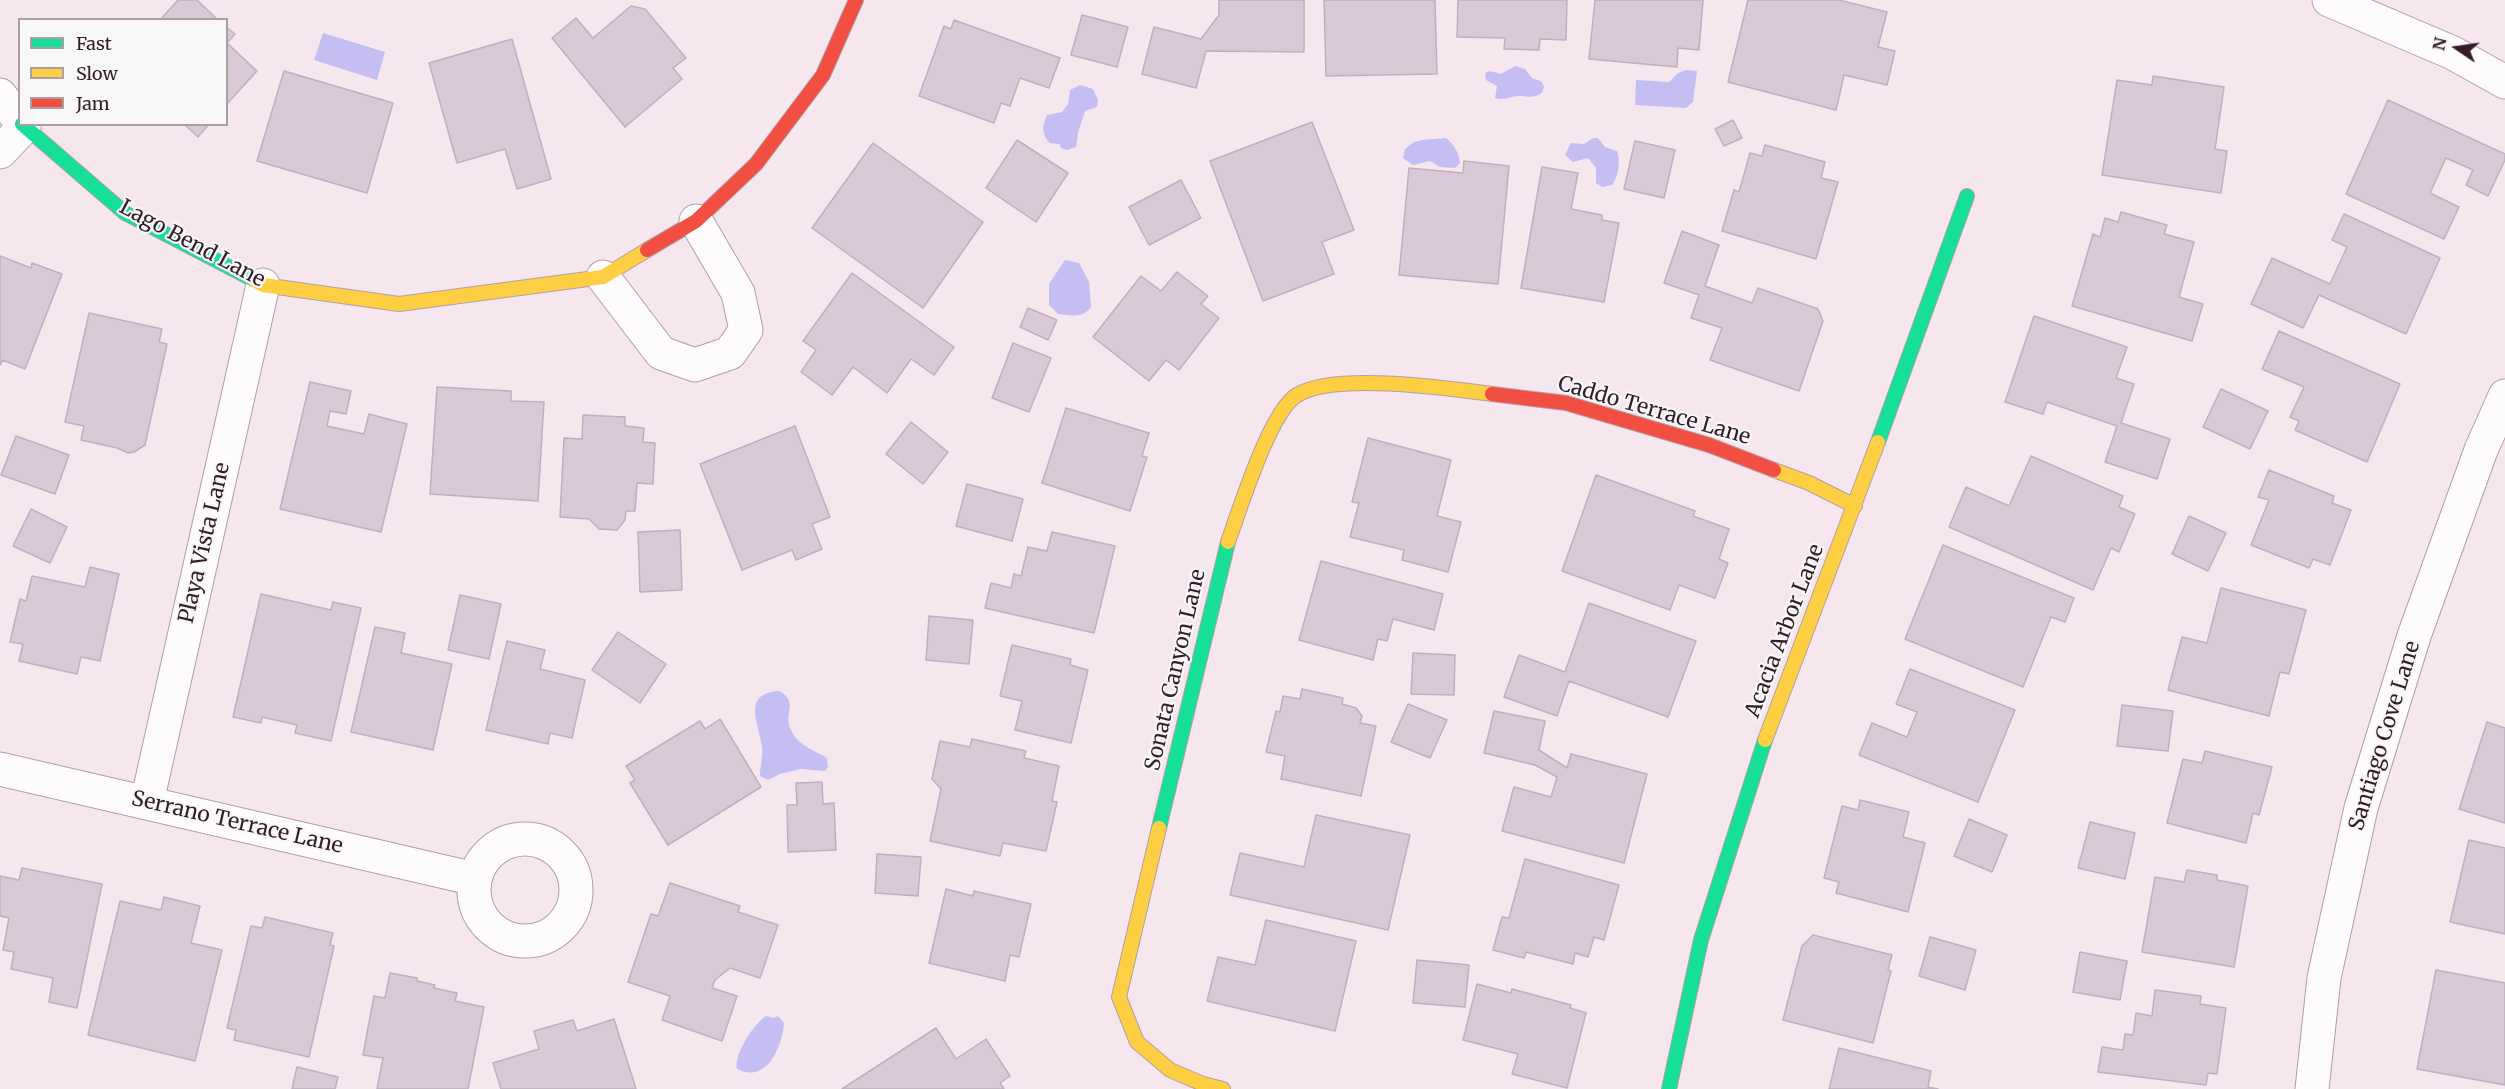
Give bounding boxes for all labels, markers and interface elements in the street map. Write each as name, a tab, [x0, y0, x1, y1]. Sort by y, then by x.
legend	[18, 18, 228, 126]
north arrow	[2427, 18, 2487, 78]
text: Fast	[76, 32, 112, 55]
text: N	[2428, 36, 2451, 52]
text: Slow	[76, 62, 118, 85]
text: Jam	[76, 92, 110, 115]
street label: Lago Bend Lane	[115, 195, 269, 293]
street label: Caddo Terrace Lane	[1555, 371, 1753, 451]
street label: Playa Vista Lane	[174, 460, 236, 626]
street label: Acacia Arbor Lane	[1740, 541, 1830, 721]
street label: Sonata Canyon Lane	[1141, 567, 1211, 773]
street label: Santiago Cove Lane	[2344, 638, 2426, 834]
street label: Serrano Terrace Lane	[129, 786, 345, 860]

